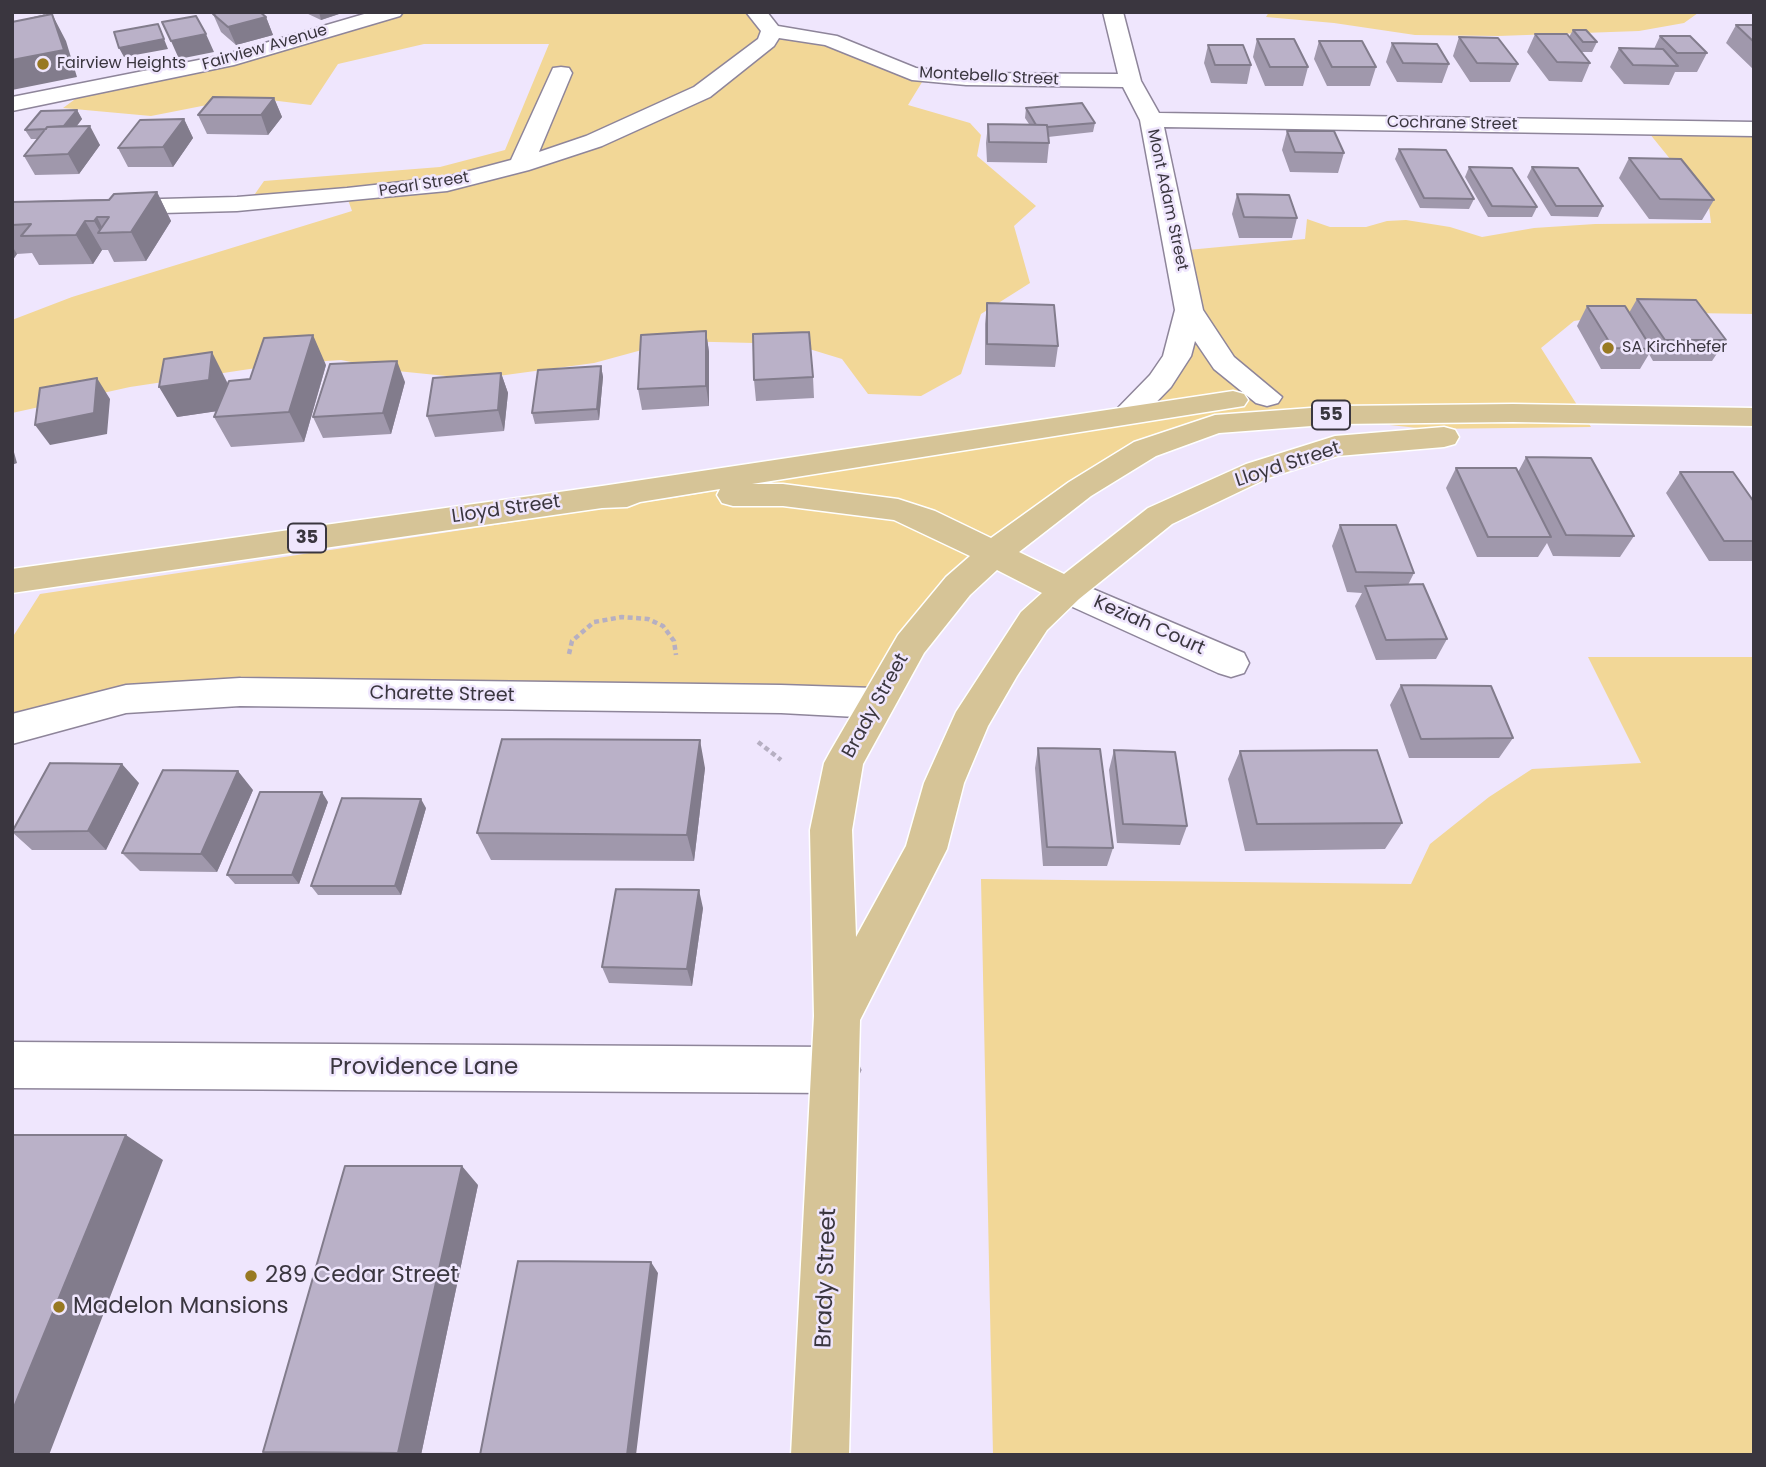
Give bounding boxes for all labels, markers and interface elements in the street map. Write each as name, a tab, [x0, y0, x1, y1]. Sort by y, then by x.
street label: Fairview Avenue	[200, 21, 330, 75]
place label: Fairview Heights	[57, 54, 186, 74]
marker: Fairview Heights	[35, 56, 51, 72]
street label: Montebello Street	[919, 64, 1059, 90]
street label: Cochrane Street	[1387, 113, 1517, 135]
street label: Mont Adam Street	[1143, 127, 1191, 273]
street label: Pearl Street	[378, 168, 470, 202]
place label: SA Kirchhefer	[1622, 338, 1727, 358]
marker: SA Kirchhefer	[1600, 340, 1616, 356]
road number: 55	[1312, 400, 1350, 430]
street label: Lloyd Street	[1233, 437, 1343, 493]
street label: Lloyd Street	[450, 491, 562, 529]
road number: 35	[288, 524, 326, 552]
street label: Keziah Court	[1090, 591, 1208, 661]
street label: Brady Street	[838, 650, 914, 762]
street label: Charette Street	[369, 682, 515, 708]
street label: Providence Lane	[330, 1054, 518, 1082]
street label: Brady Street	[811, 1207, 843, 1349]
place label: 289 Cedar Street	[265, 1262, 459, 1290]
marker: 289 Cedar Street	[243, 1268, 259, 1284]
place label: Madelon Mansions	[73, 1293, 289, 1321]
marker: Madelon Mansions	[51, 1299, 67, 1315]

